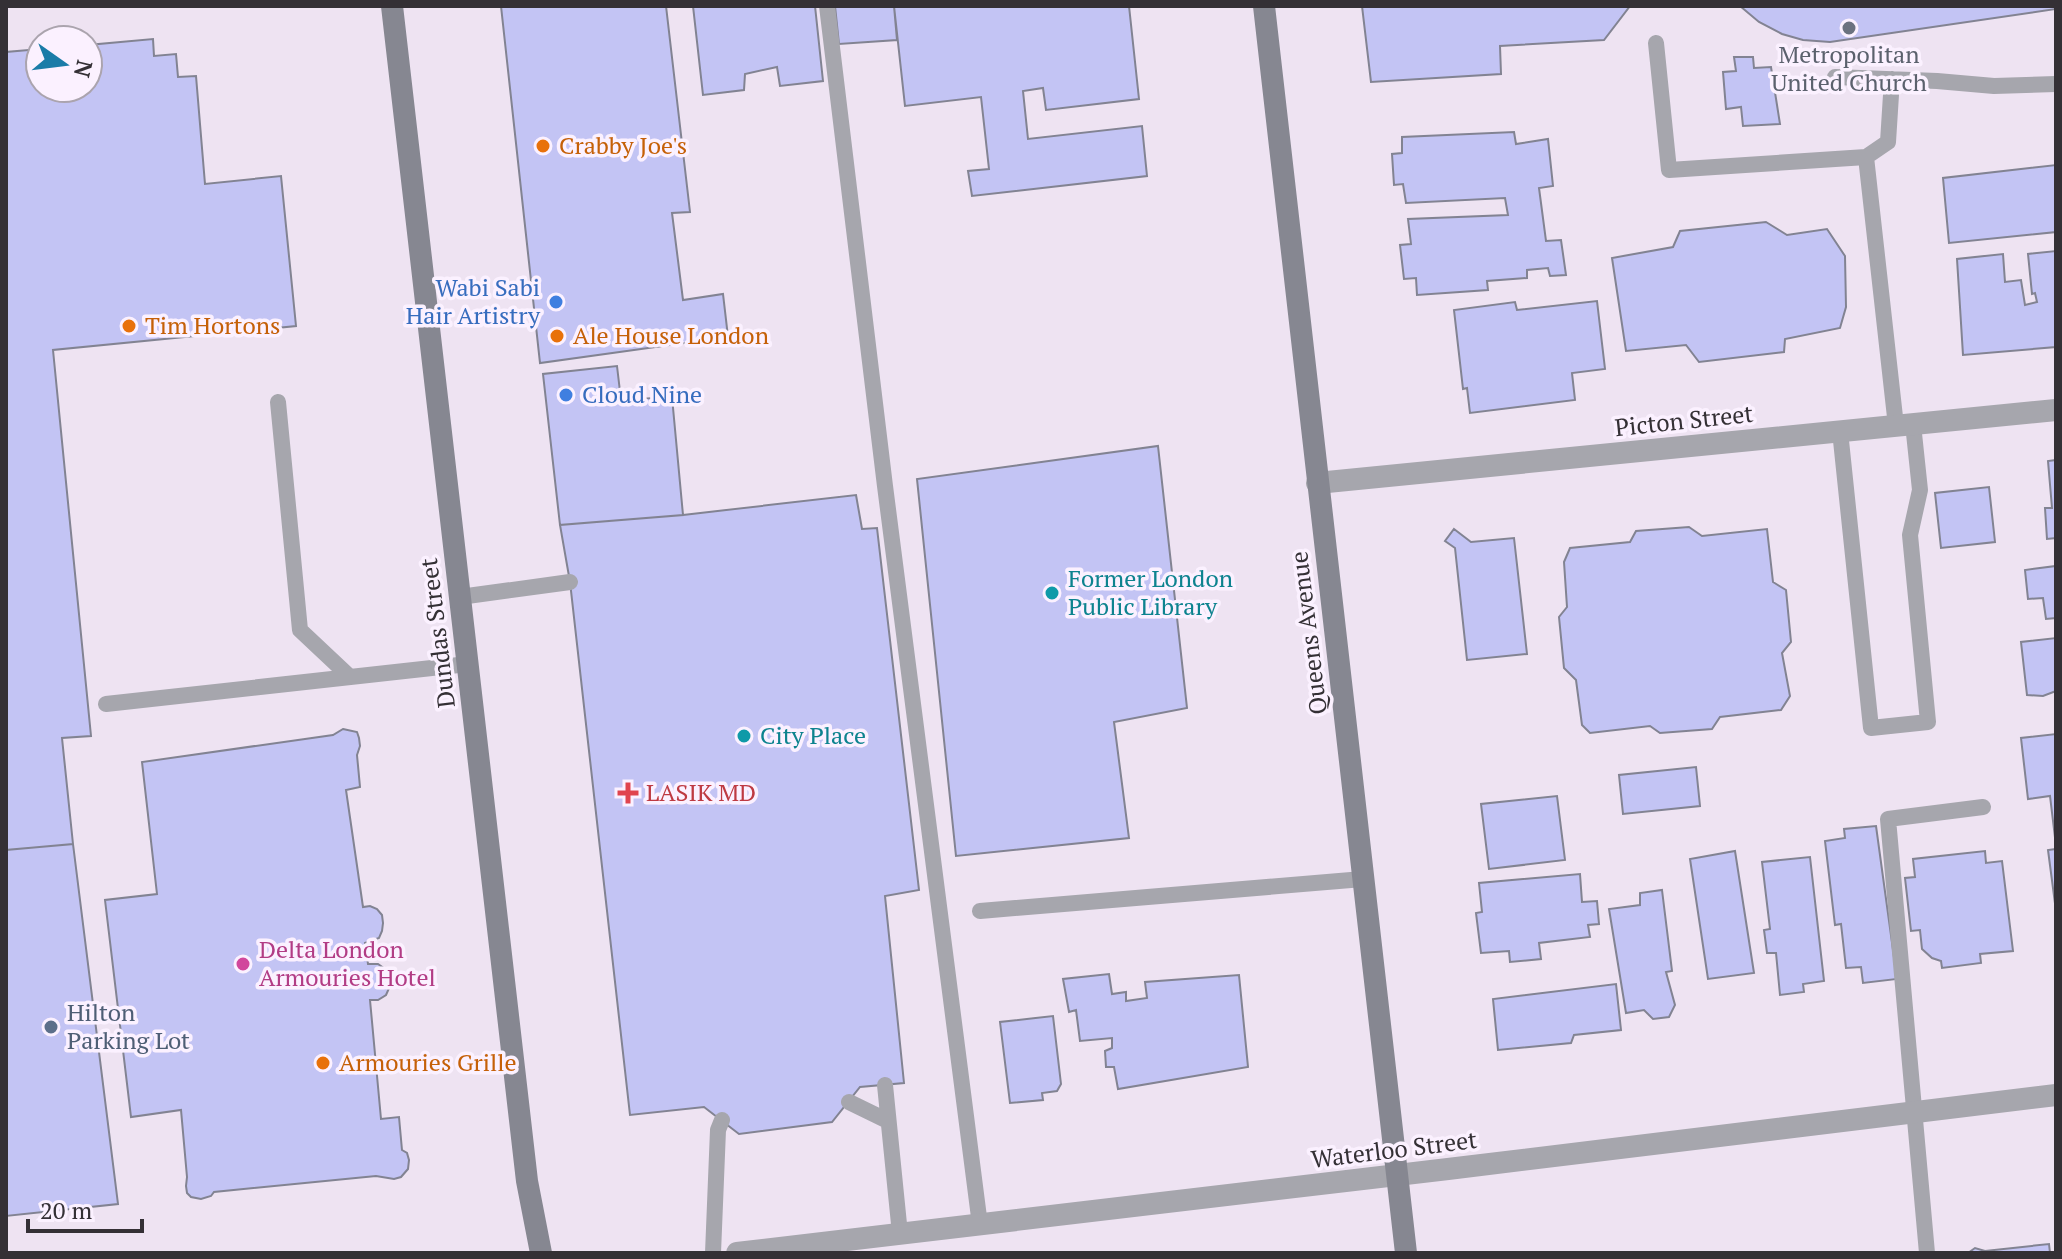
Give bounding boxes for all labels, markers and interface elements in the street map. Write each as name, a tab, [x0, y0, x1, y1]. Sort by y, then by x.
marker: Metropolitan United Church	[1840, 19, 1858, 37]
north arrow	[24, 24, 104, 104]
place label: Metropolitan United Church	[1771, 38, 1927, 98]
text: N	[68, 57, 100, 81]
place label: Crabby Joe's	[559, 129, 687, 161]
marker: Crabby Joe's	[534, 137, 552, 155]
place label: Wabi Sabi Hair Artistry	[406, 271, 541, 331]
marker: Wabi Sabi Hair Artistry	[547, 293, 565, 311]
place label: Tim Hortons	[145, 309, 280, 341]
marker: Tim Hortons	[120, 317, 138, 335]
place label: Ale House London	[573, 319, 769, 351]
marker: Ale House London	[548, 327, 566, 345]
place label: Cloud Nine	[582, 378, 702, 410]
marker: Cloud Nine	[557, 386, 575, 404]
street label: Picton Street	[1613, 397, 1755, 443]
street label: Queens Avenue	[1282, 550, 1334, 717]
street label: Dundas Street	[412, 556, 462, 710]
place label: Former London Public Library	[1068, 562, 1233, 622]
marker: Former London Public Library	[1043, 584, 1061, 602]
place label: City Place	[760, 719, 866, 751]
marker: City Place	[735, 727, 753, 745]
place label: LASIK MD	[646, 776, 756, 808]
marker: LASIK MD	[617, 782, 639, 804]
place label: Delta London Armouries Hotel	[259, 933, 436, 993]
marker: Delta London Armouries Hotel	[234, 955, 252, 973]
place label: Hilton Parking Lot	[67, 996, 190, 1056]
marker: Hilton Parking Lot	[42, 1018, 60, 1036]
place label: Armouries Grille	[339, 1046, 517, 1078]
marker: Armouries Grille	[314, 1054, 332, 1072]
street label: Waterloo Street	[1309, 1123, 1479, 1175]
scale bar	[28, 1183, 142, 1233]
text: 20 m	[40, 1194, 92, 1226]

